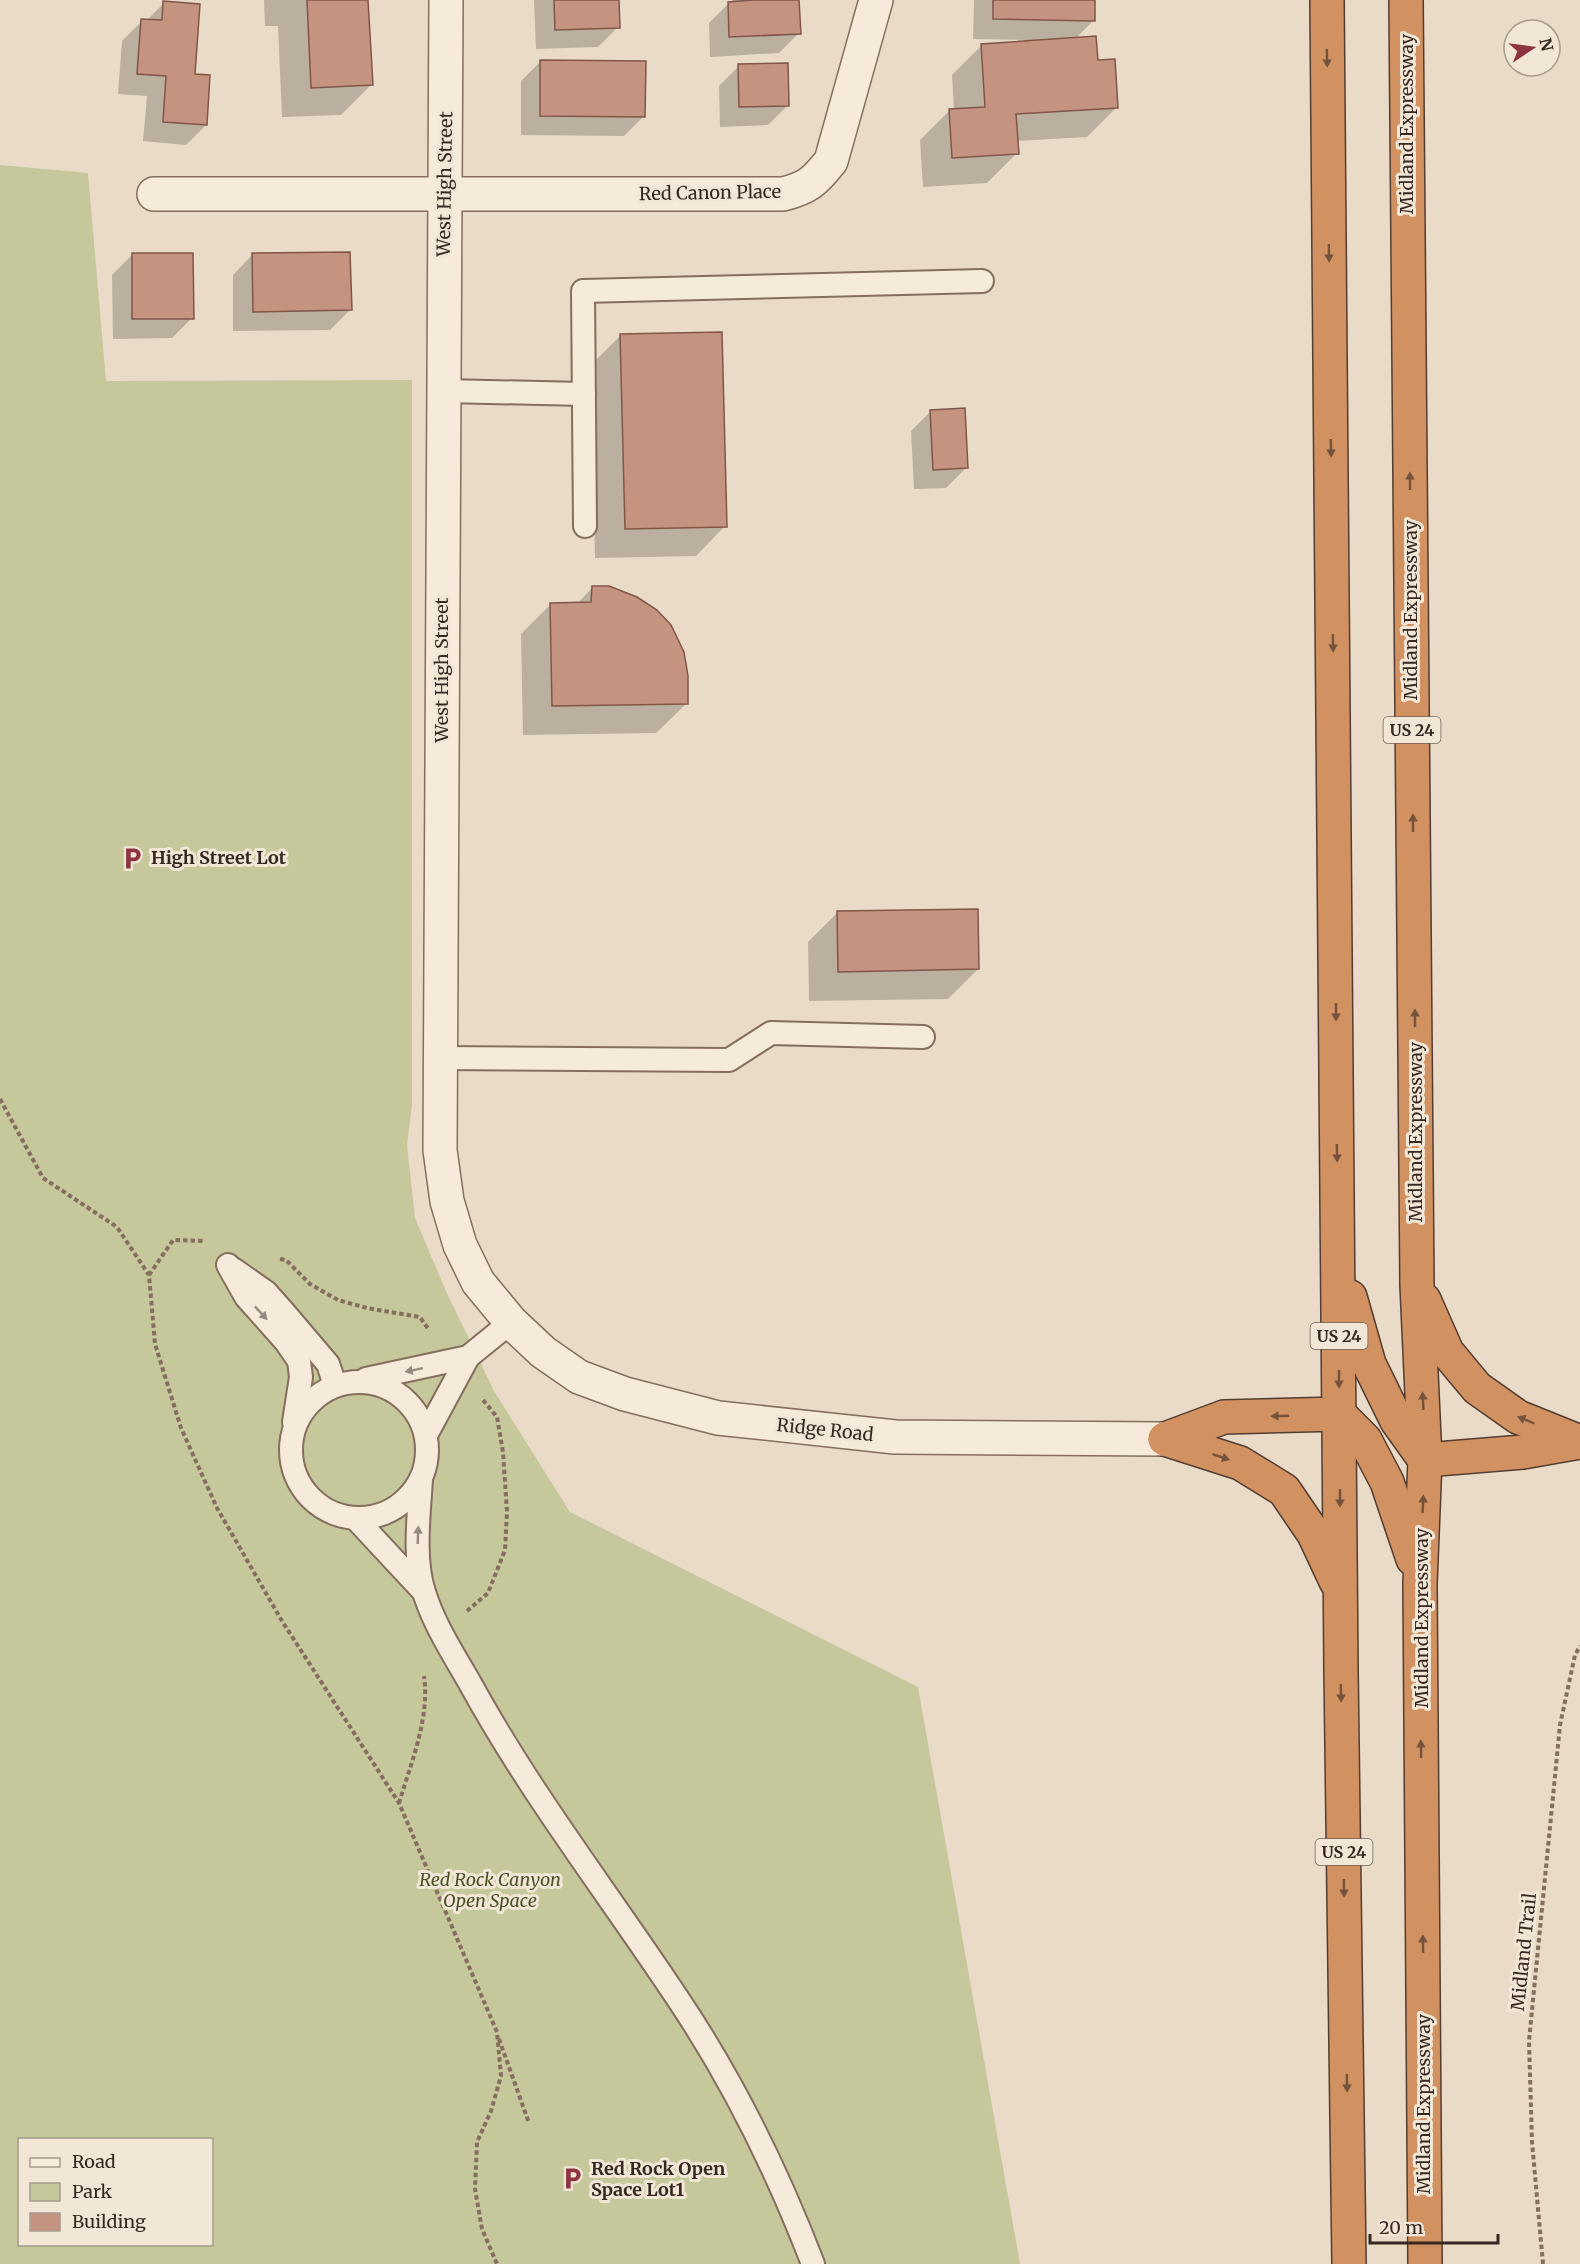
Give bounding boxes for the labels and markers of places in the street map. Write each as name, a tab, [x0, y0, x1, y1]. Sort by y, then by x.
parking icon: High Street Lot	[120, 845, 146, 871]
place label: High Street Lot	[151, 846, 287, 869]
place label: Red Rock Open Space Lot1	[591, 2157, 725, 2201]
parking icon: Red Rock Open Space Lot1	[560, 2166, 586, 2192]

